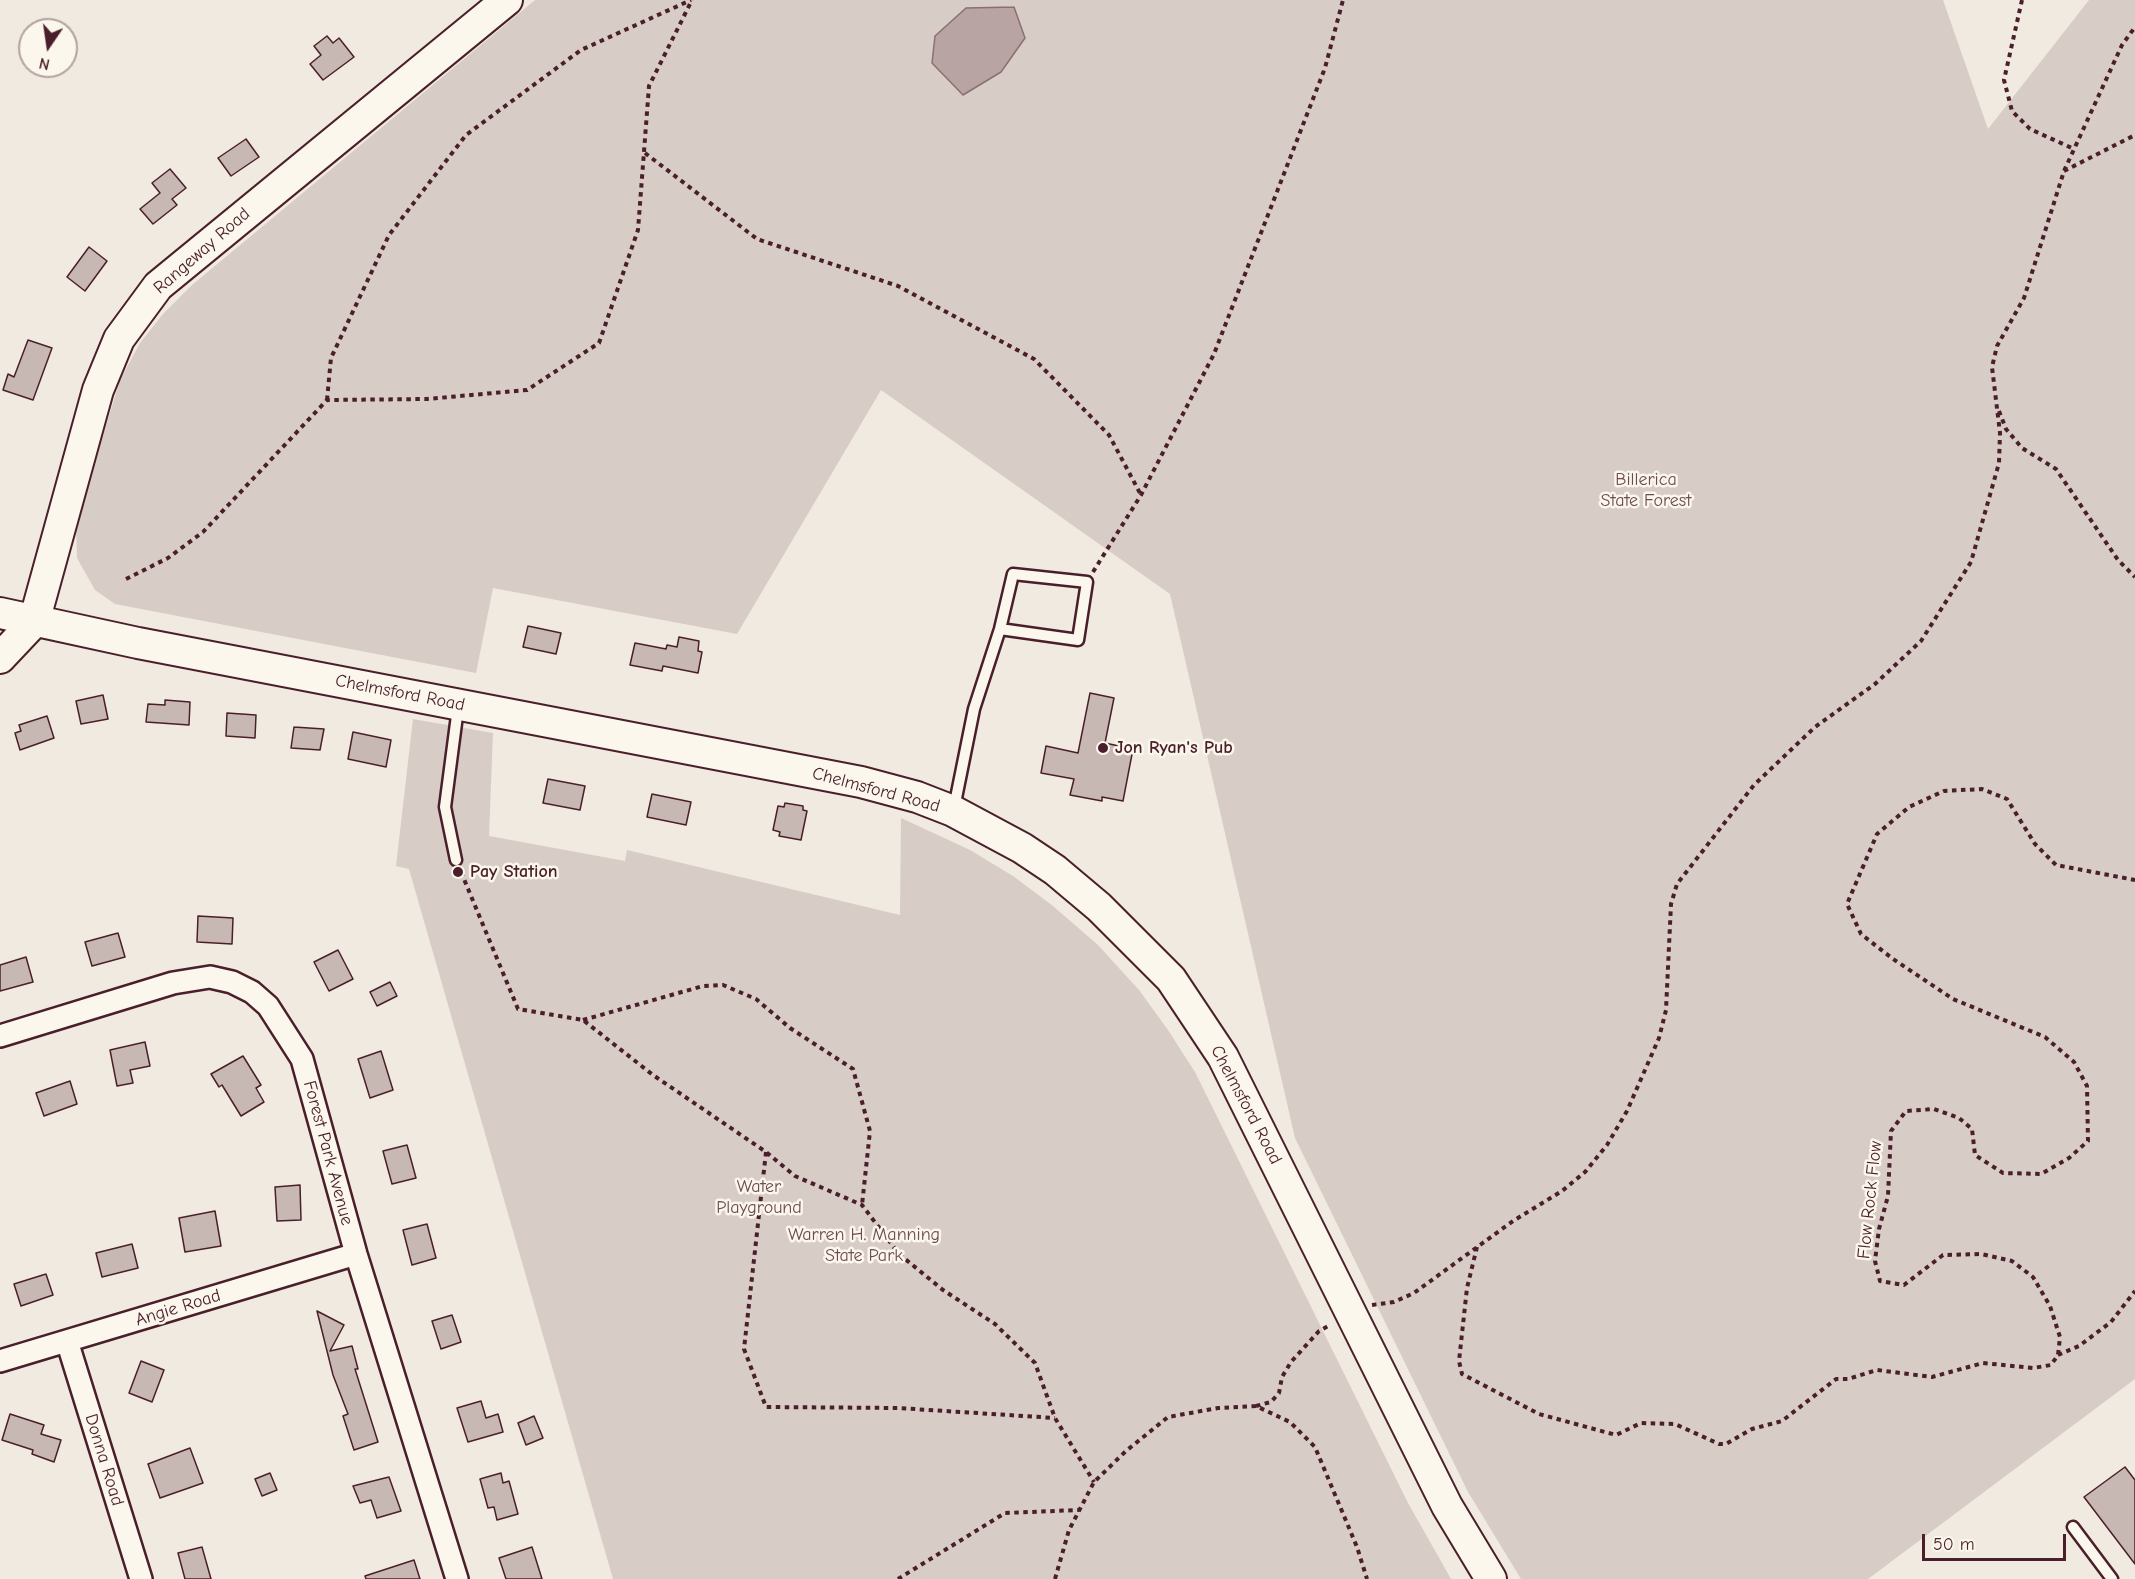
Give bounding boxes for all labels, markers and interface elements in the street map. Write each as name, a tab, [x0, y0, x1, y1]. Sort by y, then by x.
north arrow	[18, 18, 78, 78]
text: N	[37, 54, 52, 74]
street label: Rangeway Road	[149, 203, 255, 299]
park label: Billerica State Forest	[1601, 469, 1691, 512]
street label: Chelmsford Road	[333, 670, 467, 716]
place label: Jon Ryan's Pub	[1115, 737, 1233, 759]
marker: Jon Ryan's Pub	[1096, 741, 1110, 755]
street label: Chelmsford Road	[810, 763, 942, 817]
place label: Pay Station	[470, 861, 558, 883]
marker: Pay Station	[451, 865, 465, 879]
street label: Chelmsford Road	[1206, 1042, 1286, 1168]
street label: Forest Park Avenue	[298, 1078, 358, 1228]
street label: Flow Rock Flow	[1853, 1140, 1887, 1260]
park label: Water Playground	[716, 1176, 802, 1218]
park label: Warren H. Manning State Park	[788, 1224, 940, 1266]
street label: Angie Road	[133, 1285, 223, 1331]
street label: Donna Road	[80, 1411, 128, 1509]
scale bar	[1925, 1522, 2069, 1560]
text: 50 m	[1933, 1534, 1975, 1555]

